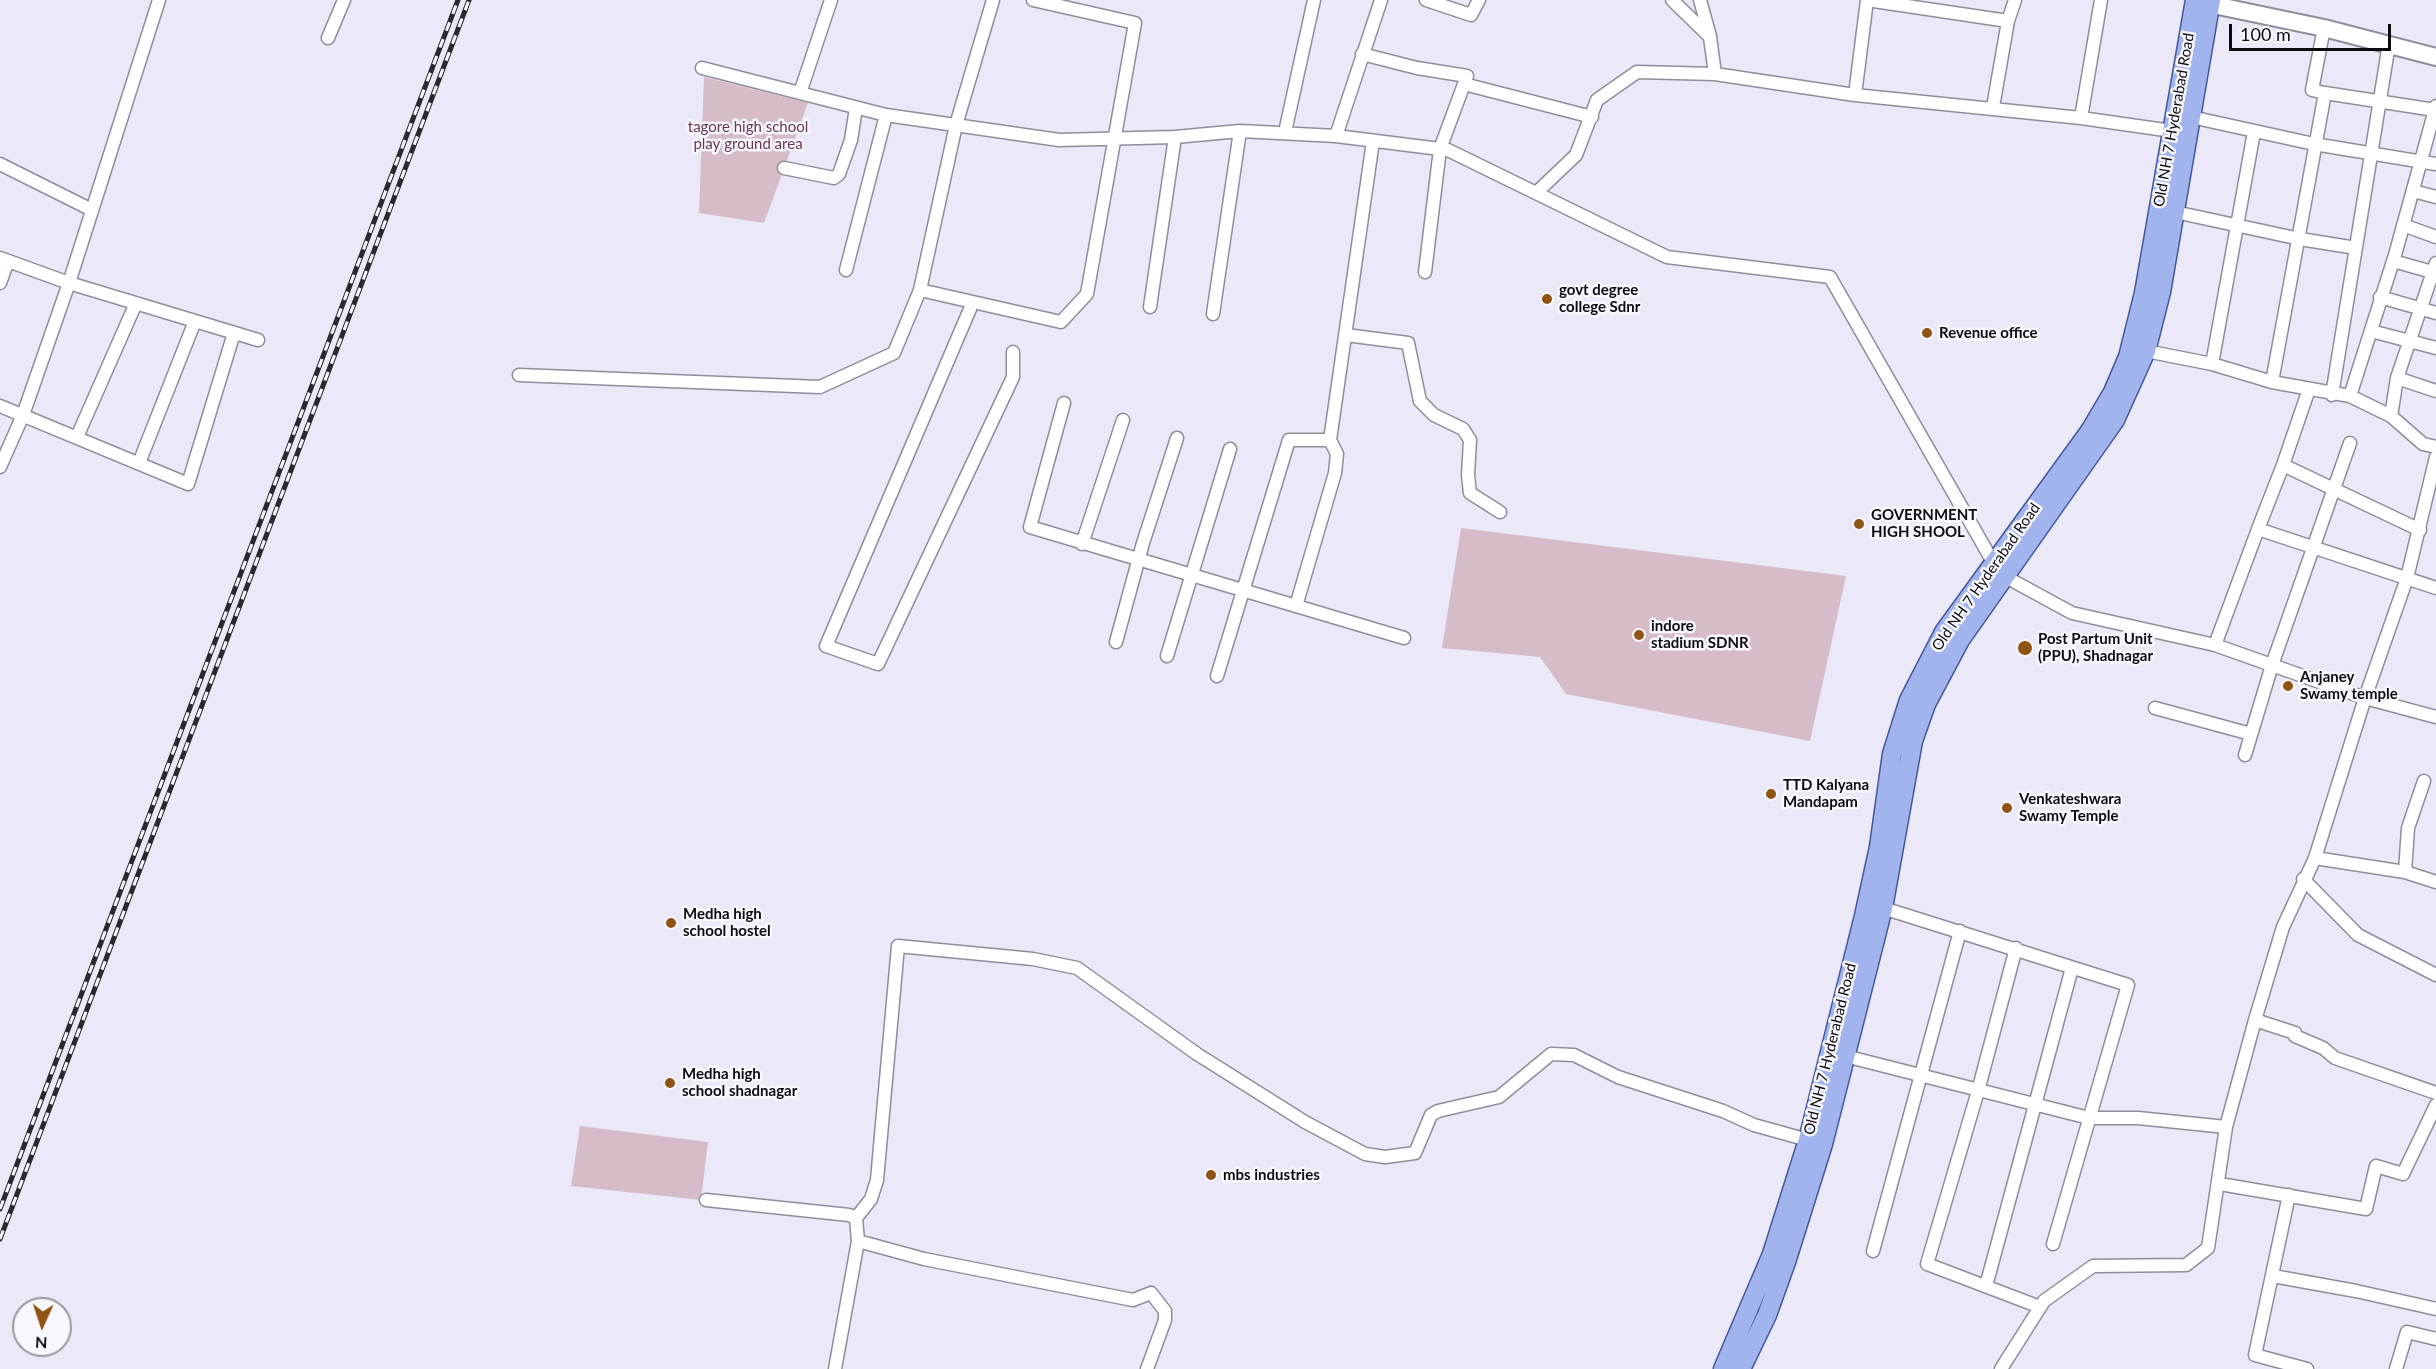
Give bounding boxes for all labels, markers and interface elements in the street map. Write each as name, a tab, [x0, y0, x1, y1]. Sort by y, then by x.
scale bar	[2232, 12, 2394, 50]
text: 100 m	[2240, 23, 2291, 45]
street label: Old NH 7 Hyderabad Road	[2150, 32, 2198, 208]
park label: tagore high school play ground area	[688, 118, 808, 153]
place label: govt degree college Sdnr	[1559, 281, 1640, 316]
marker: govt degree college Sdnr	[1540, 292, 1554, 306]
place label: Revenue office	[1939, 324, 2038, 342]
marker: Revenue office	[1920, 326, 1934, 340]
street label: Old NH 7 Hyderabad Road	[1928, 500, 2044, 654]
place label: GOVERNMENT HIGH SHOOL	[1871, 506, 1977, 541]
marker: GOVERNMENT HIGH SHOOL	[1852, 517, 1866, 531]
place label: indore stadium SDNR	[1651, 617, 1749, 652]
marker: indore stadium SDNR	[1632, 628, 1646, 642]
place label: Post Partum Unit (PPU), Shadnagar	[2038, 630, 2153, 665]
marker: Post Partum Unit (PPU), Shadnagar	[2016, 639, 2034, 657]
place label: Anjaney Swamy temple	[2300, 668, 2398, 703]
marker: Anjaney Swamy temple	[2281, 679, 2295, 693]
place label: TTD Kalyana Mandapam	[1783, 776, 1869, 811]
marker: TTD Kalyana Mandapam	[1764, 787, 1778, 801]
place label: Venkateshwara Swamy Temple	[2019, 790, 2121, 825]
marker: Venkateshwara Swamy Temple	[2000, 801, 2014, 815]
place label: Medha high school hostel	[683, 905, 771, 940]
marker: Medha high school hostel	[664, 916, 678, 930]
street label: Old NH 7 Hyderabad Road	[1800, 961, 1860, 1137]
place label: Medha high school shadnagar	[682, 1065, 797, 1100]
marker: Medha high school shadnagar	[663, 1076, 677, 1090]
place label: mbs industries	[1223, 1166, 1320, 1184]
marker: mbs industries	[1204, 1168, 1218, 1182]
north arrow	[12, 1297, 72, 1357]
text: N	[34, 1334, 48, 1353]

